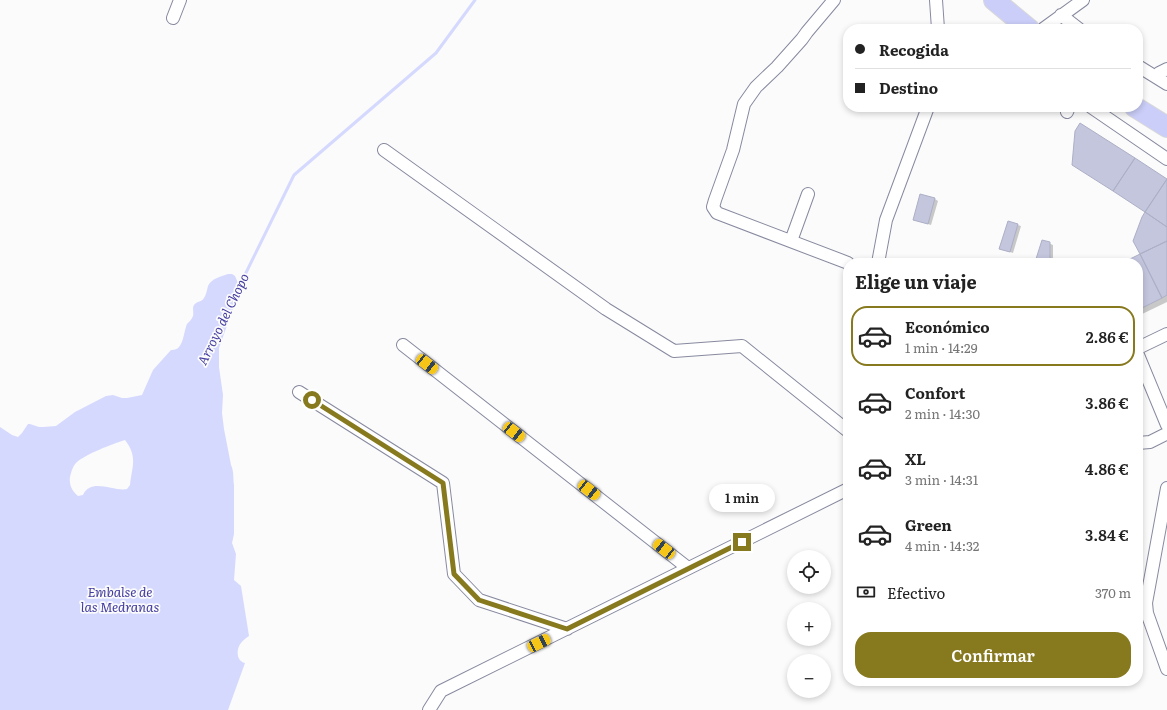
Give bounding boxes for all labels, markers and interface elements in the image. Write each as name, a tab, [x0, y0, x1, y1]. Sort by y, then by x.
text: Recogida	[879, 38, 949, 61]
text: Destino	[879, 76, 938, 99]
text: Elige un viaje	[855, 268, 977, 295]
water label: Arroyo del Chopo	[192, 270, 253, 368]
text: Económico	[905, 315, 990, 338]
icon: car	[857, 318, 893, 354]
text: 2.86 €	[1086, 325, 1129, 348]
text: 1 min · 14:29	[905, 338, 978, 357]
car	[414, 352, 440, 376]
text: Confort	[905, 381, 965, 404]
icon: car	[857, 384, 893, 420]
route start	[303, 391, 321, 409]
text: 3.86 €	[1085, 391, 1129, 414]
text: 2 min · 14:30	[905, 404, 980, 423]
car	[501, 420, 527, 444]
text: XL	[905, 447, 926, 470]
icon: car	[857, 450, 893, 486]
text: 4.86 €	[1085, 457, 1129, 480]
text: 3 min · 14:31	[905, 470, 978, 489]
car	[576, 478, 602, 502]
callout: 1 min	[709, 484, 775, 512]
text: 1 min	[725, 488, 759, 507]
text: Green	[905, 513, 952, 536]
icon: car	[857, 516, 893, 552]
text: 3.84 €	[1085, 523, 1129, 546]
route end	[733, 533, 751, 551]
text: 4 min · 14:32	[905, 536, 979, 555]
car	[651, 537, 677, 561]
map controls	[787, 550, 831, 698]
button: locate	[787, 550, 831, 594]
icon: cash	[855, 581, 877, 603]
text: Efectivo	[887, 581, 945, 604]
water label: Embalse de las Medranas	[81, 582, 159, 616]
text: 370 m	[1095, 583, 1131, 602]
button: +	[787, 602, 831, 646]
car	[526, 632, 552, 654]
button: Confirmar	[855, 632, 1131, 678]
button: −	[787, 654, 831, 698]

